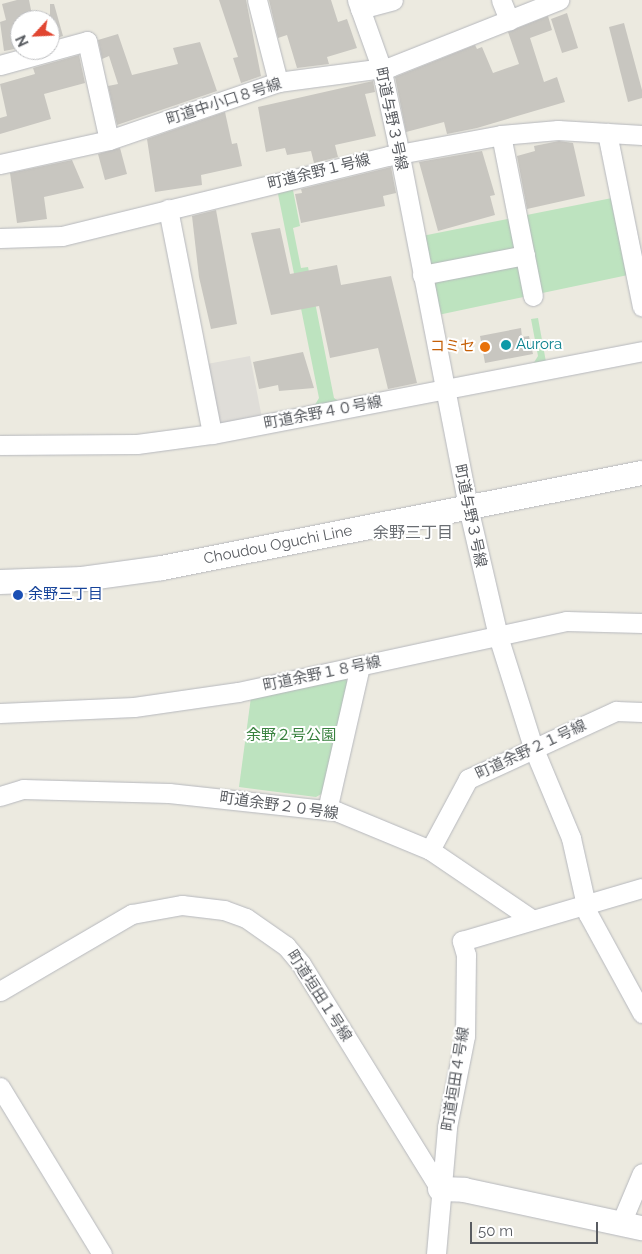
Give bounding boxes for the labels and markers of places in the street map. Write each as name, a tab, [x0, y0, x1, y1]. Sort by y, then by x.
place label: Aurora	[516, 336, 562, 354]
place label: コミセ	[430, 338, 475, 356]
marker: Aurora	[500, 339, 512, 351]
marker: コミセ	[479, 341, 491, 353]
place label: 余野三丁目	[28, 586, 103, 604]
marker: 余野三丁目	[12, 589, 24, 601]

